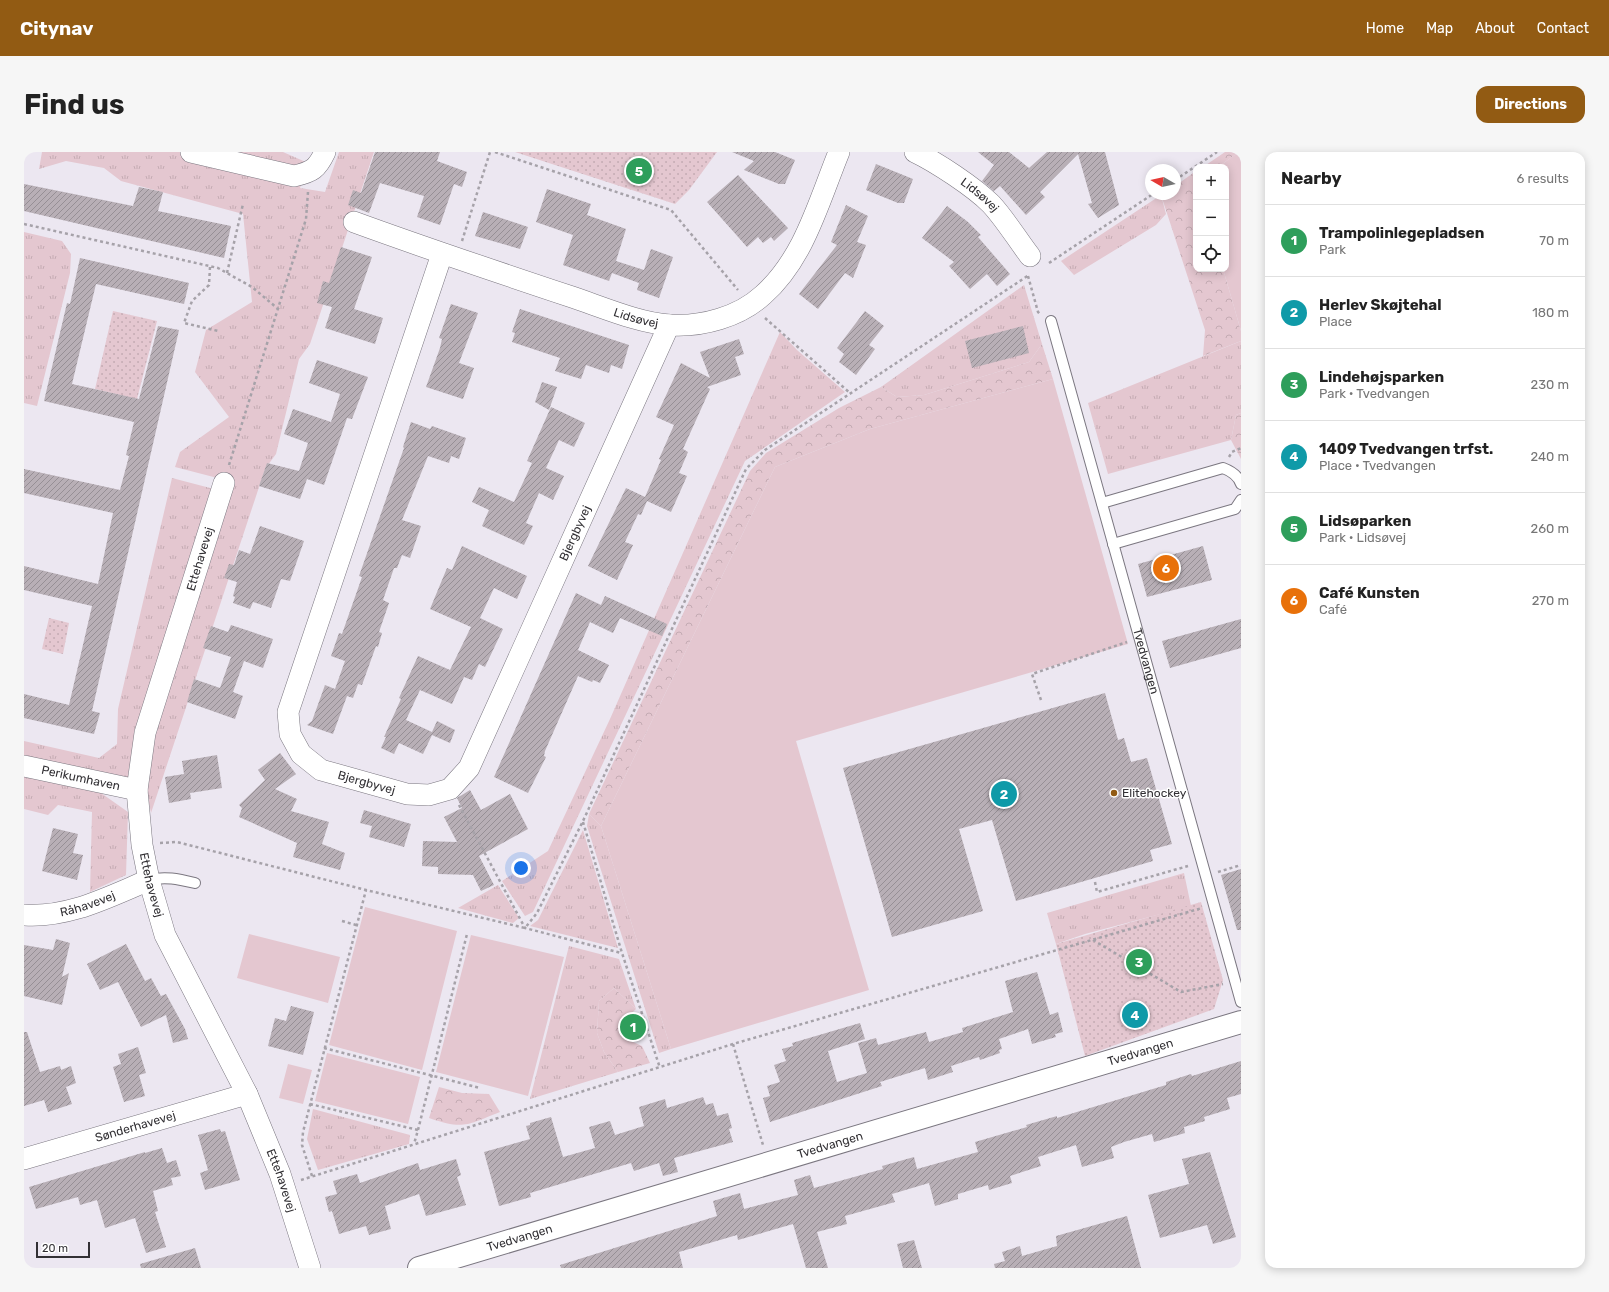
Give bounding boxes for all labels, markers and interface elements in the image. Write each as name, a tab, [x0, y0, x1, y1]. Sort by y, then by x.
text: Citynav	[20, 17, 93, 40]
text: Home	[1366, 20, 1404, 37]
text: Map	[1426, 20, 1453, 37]
text: About	[1475, 20, 1515, 37]
text: Contact	[1537, 20, 1589, 37]
button: Directions	[1476, 86, 1585, 123]
text: Find us	[24, 88, 124, 121]
pin: 5	[626, 156, 652, 186]
north arrow	[1145, 164, 1181, 200]
map controls	[1193, 164, 1229, 272]
button: +	[1193, 164, 1229, 200]
text: Nearby	[1281, 168, 1342, 188]
text: 6 results	[1517, 171, 1569, 186]
street label: Lidsøvej	[958, 175, 1002, 215]
button: −	[1193, 200, 1229, 236]
text: Trampolinlegepladsen	[1319, 224, 1484, 242]
text: 1	[1291, 233, 1297, 248]
text: 70 m	[1539, 233, 1569, 248]
button: locate	[1193, 236, 1229, 272]
text: Park	[1319, 242, 1346, 257]
text: Herlev Skøjtehal	[1319, 296, 1441, 314]
street label: Lidsøvej	[612, 305, 659, 331]
text: 2	[1290, 305, 1298, 320]
text: 180 m	[1532, 305, 1569, 320]
text: Place	[1319, 314, 1352, 329]
text: Lindehøjsparken	[1319, 368, 1444, 386]
text: 3	[1290, 377, 1298, 392]
text: 230 m	[1531, 377, 1569, 392]
text: Park · Tvedvangen	[1319, 386, 1430, 401]
text: 1409 Tvedvangen trfst.	[1319, 440, 1493, 458]
text: 4	[1290, 449, 1298, 464]
text: 240 m	[1530, 449, 1569, 464]
text: Place · Tvedvangen	[1319, 458, 1436, 473]
street label: Bjergbyvej	[557, 503, 594, 563]
text: Lidsøparken	[1319, 512, 1411, 530]
text: 5	[1290, 521, 1298, 536]
text: 260 m	[1531, 521, 1569, 536]
street label: Ettehavevej	[184, 525, 216, 593]
text: Park · Lidsøvej	[1319, 530, 1406, 545]
pin: 6	[1153, 553, 1179, 583]
text: Café Kunsten	[1319, 584, 1420, 602]
text: 6	[1290, 593, 1298, 608]
text: 270 m	[1532, 593, 1569, 608]
text: Café	[1319, 602, 1347, 617]
street label: Tvedvangen	[1130, 626, 1162, 696]
street label: Perikumhaven	[40, 763, 121, 793]
street label: Bjergbyvej	[336, 768, 397, 797]
pin: 2	[991, 779, 1017, 809]
place label: Elitehockey	[1122, 786, 1187, 800]
marker: Elitehockey	[1109, 788, 1119, 798]
street label: Ettehavevej	[137, 851, 166, 919]
your location	[511, 858, 531, 878]
street label: Råhavevej	[59, 888, 117, 919]
pin: 3	[1126, 947, 1152, 977]
pin: 4	[1122, 1000, 1148, 1030]
pin: 1	[620, 1012, 646, 1042]
street label: Tvedvangen	[1106, 1036, 1175, 1069]
street label: Sønderhavevej	[94, 1108, 177, 1145]
street label: Tvedvangen	[796, 1129, 864, 1161]
street label: Ettehavevej	[263, 1147, 299, 1214]
street label: Tvedvangen	[485, 1221, 554, 1254]
scale bar	[36, 1240, 90, 1259]
text: 20 m	[42, 1242, 68, 1255]

